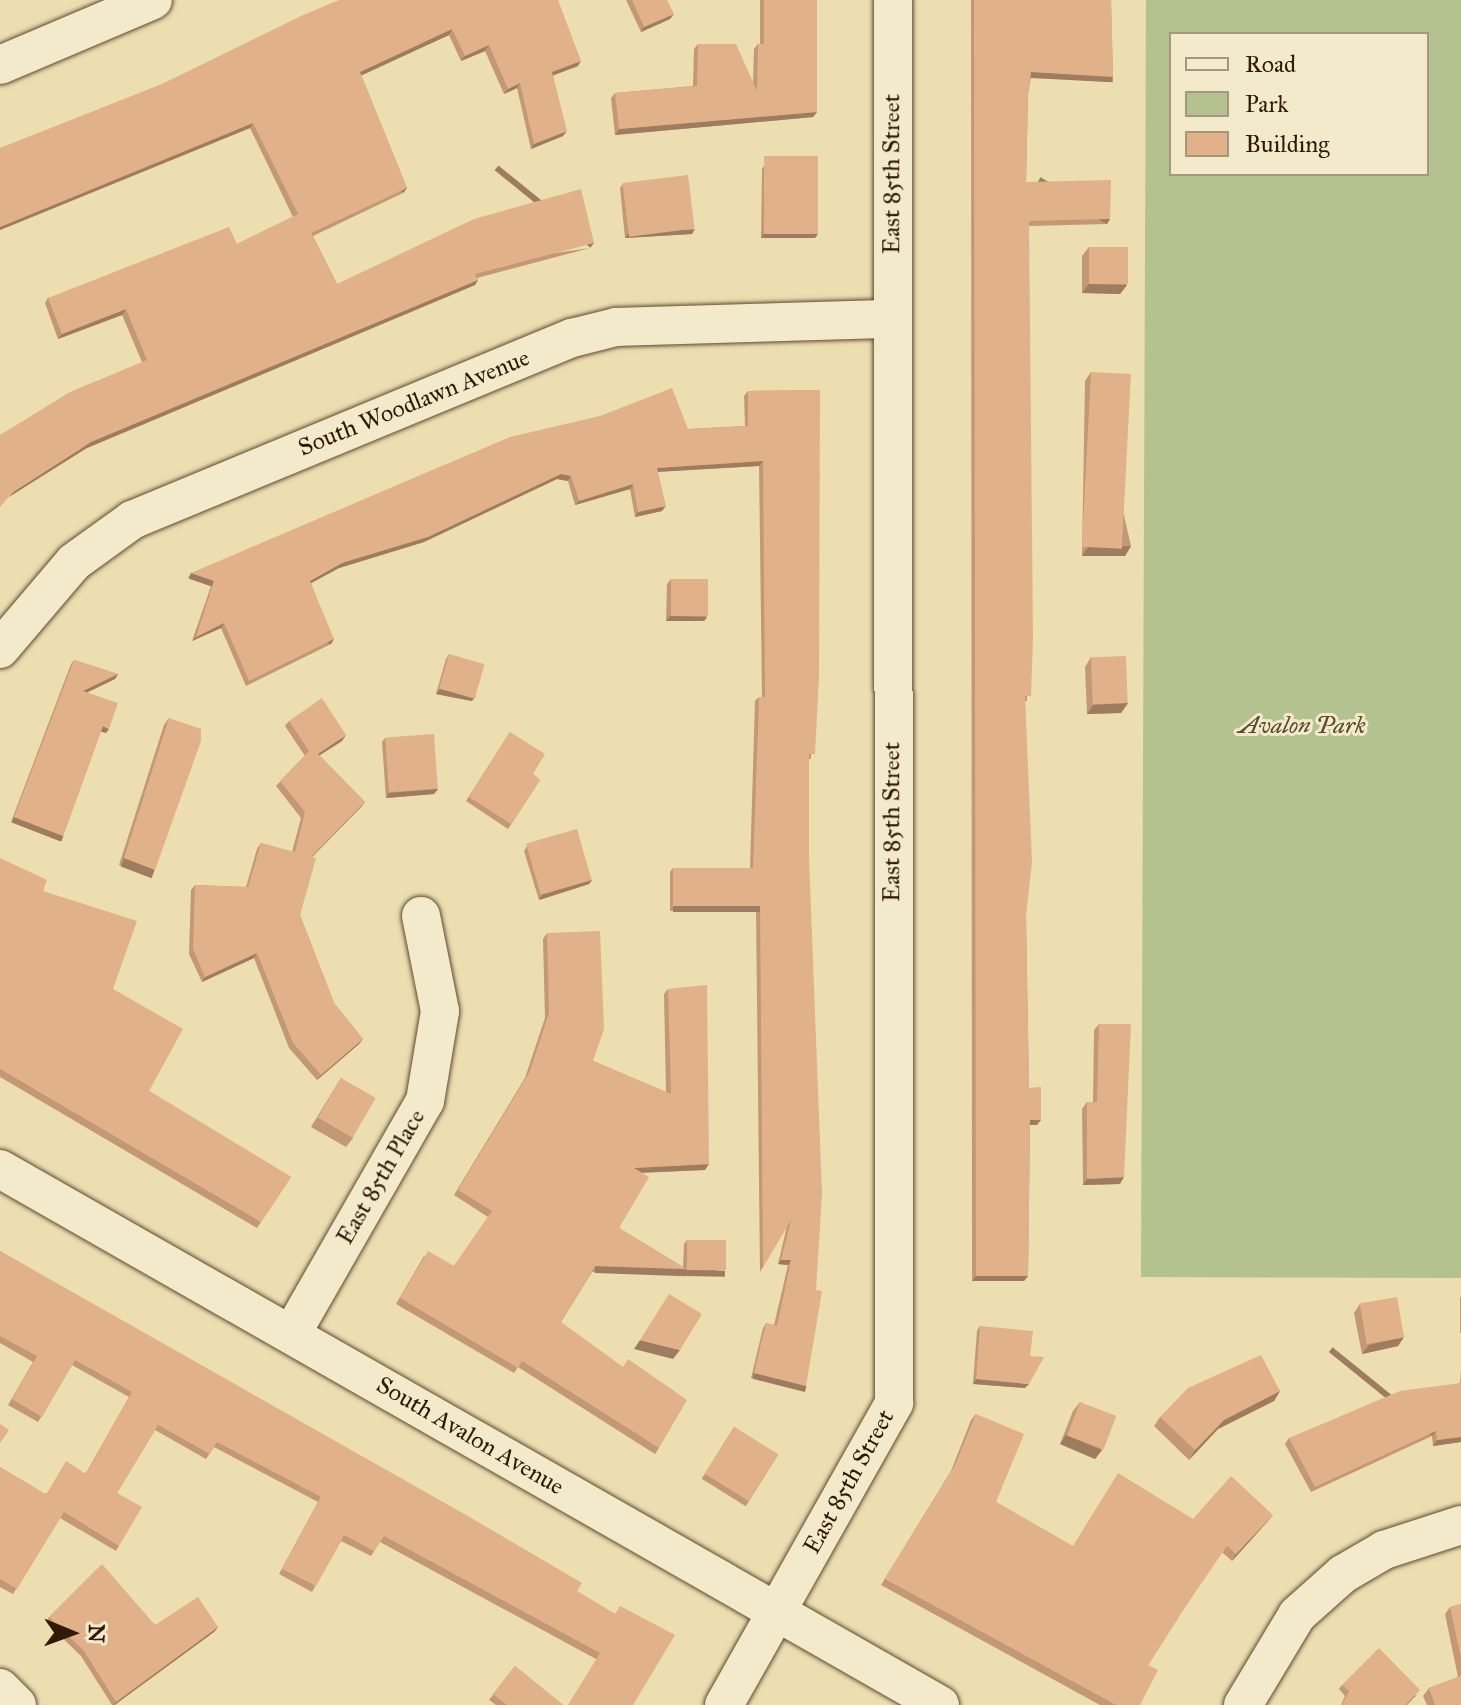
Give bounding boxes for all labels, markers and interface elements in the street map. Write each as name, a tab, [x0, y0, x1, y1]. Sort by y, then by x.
legend	[1169, 32, 1429, 176]
text: Road	[1245, 49, 1296, 79]
text: Park	[1245, 89, 1288, 119]
street label: East 85th Street	[878, 94, 906, 254]
text: Building	[1245, 129, 1330, 159]
street label: South Woodlawn Avenue	[294, 343, 534, 463]
park label: Avalon Park	[1238, 712, 1366, 740]
street label: East 85th Street	[878, 742, 906, 902]
street label: East 85th Place	[331, 1104, 431, 1250]
street label: South Avalon Avenue	[371, 1371, 569, 1501]
street label: East 85th Street	[798, 1405, 900, 1559]
north arrow	[32, 1593, 112, 1673]
text: N	[83, 1624, 110, 1643]

